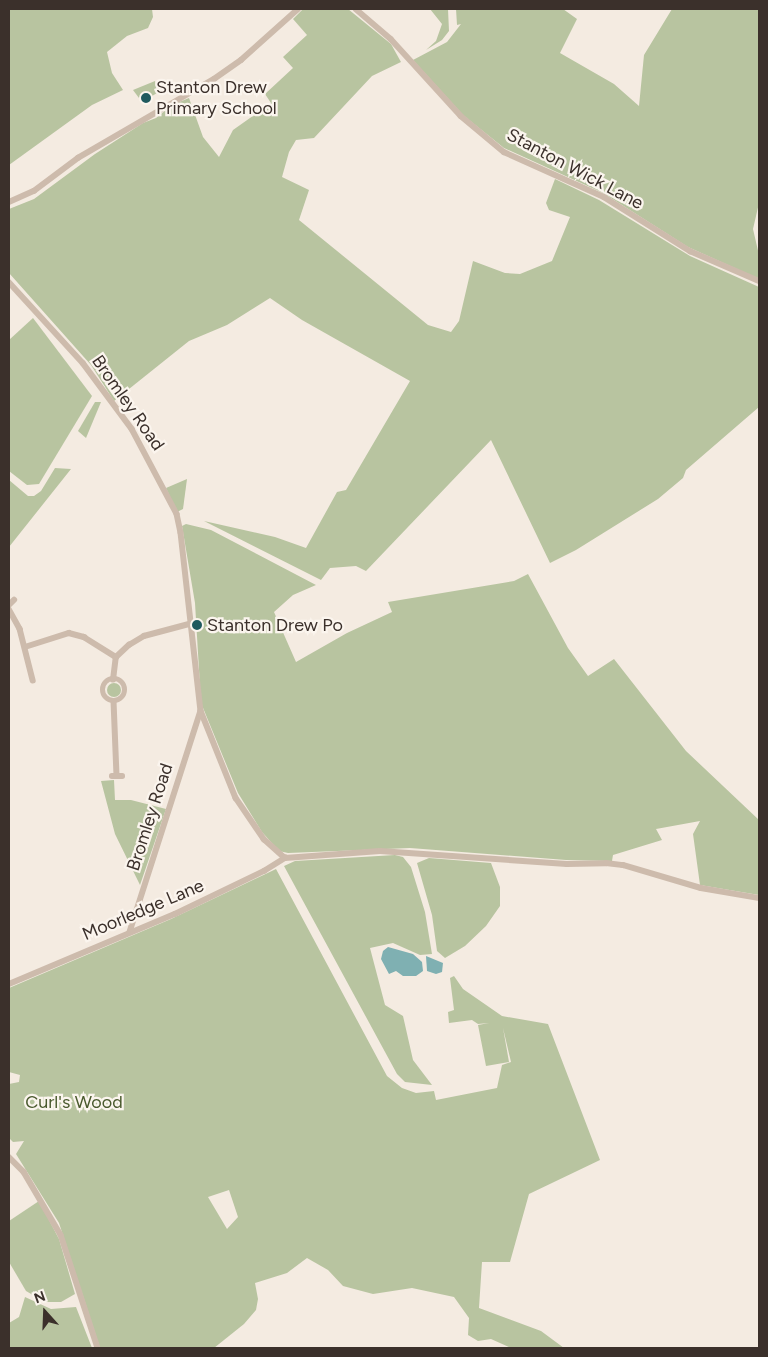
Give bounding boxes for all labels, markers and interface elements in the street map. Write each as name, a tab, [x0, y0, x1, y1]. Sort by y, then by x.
place label: Stanton Drew Primary School	[156, 77, 277, 120]
marker: Stanton Drew Primary School	[140, 92, 152, 104]
street label: Stanton Wick Lane	[503, 124, 647, 214]
street label: Bromley Road	[87, 351, 169, 455]
place label: Stanton Drew Po	[207, 614, 343, 636]
marker: Stanton Drew Po	[191, 619, 203, 631]
street label: Bromley Road	[122, 761, 178, 873]
street label: Moorledge Lane	[79, 875, 207, 945]
park label: Curl's Wood	[25, 1091, 123, 1113]
north arrow	[20, 1287, 70, 1337]
text: N	[32, 1288, 48, 1307]

